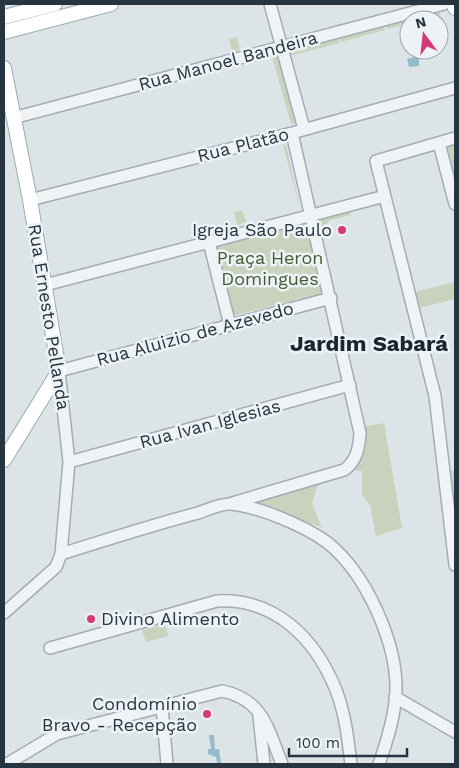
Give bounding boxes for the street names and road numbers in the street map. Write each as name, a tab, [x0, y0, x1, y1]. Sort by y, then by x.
street label: Rua Manoel Bandeira	[136, 27, 320, 95]
street label: Rua Platão	[195, 123, 291, 166]
street label: Rua Ernesto Pellanda	[24, 222, 75, 411]
street label: Rua Aluizio de Azevedo	[94, 297, 296, 370]
street label: Rua Ivan Iglesias	[137, 395, 283, 452]

